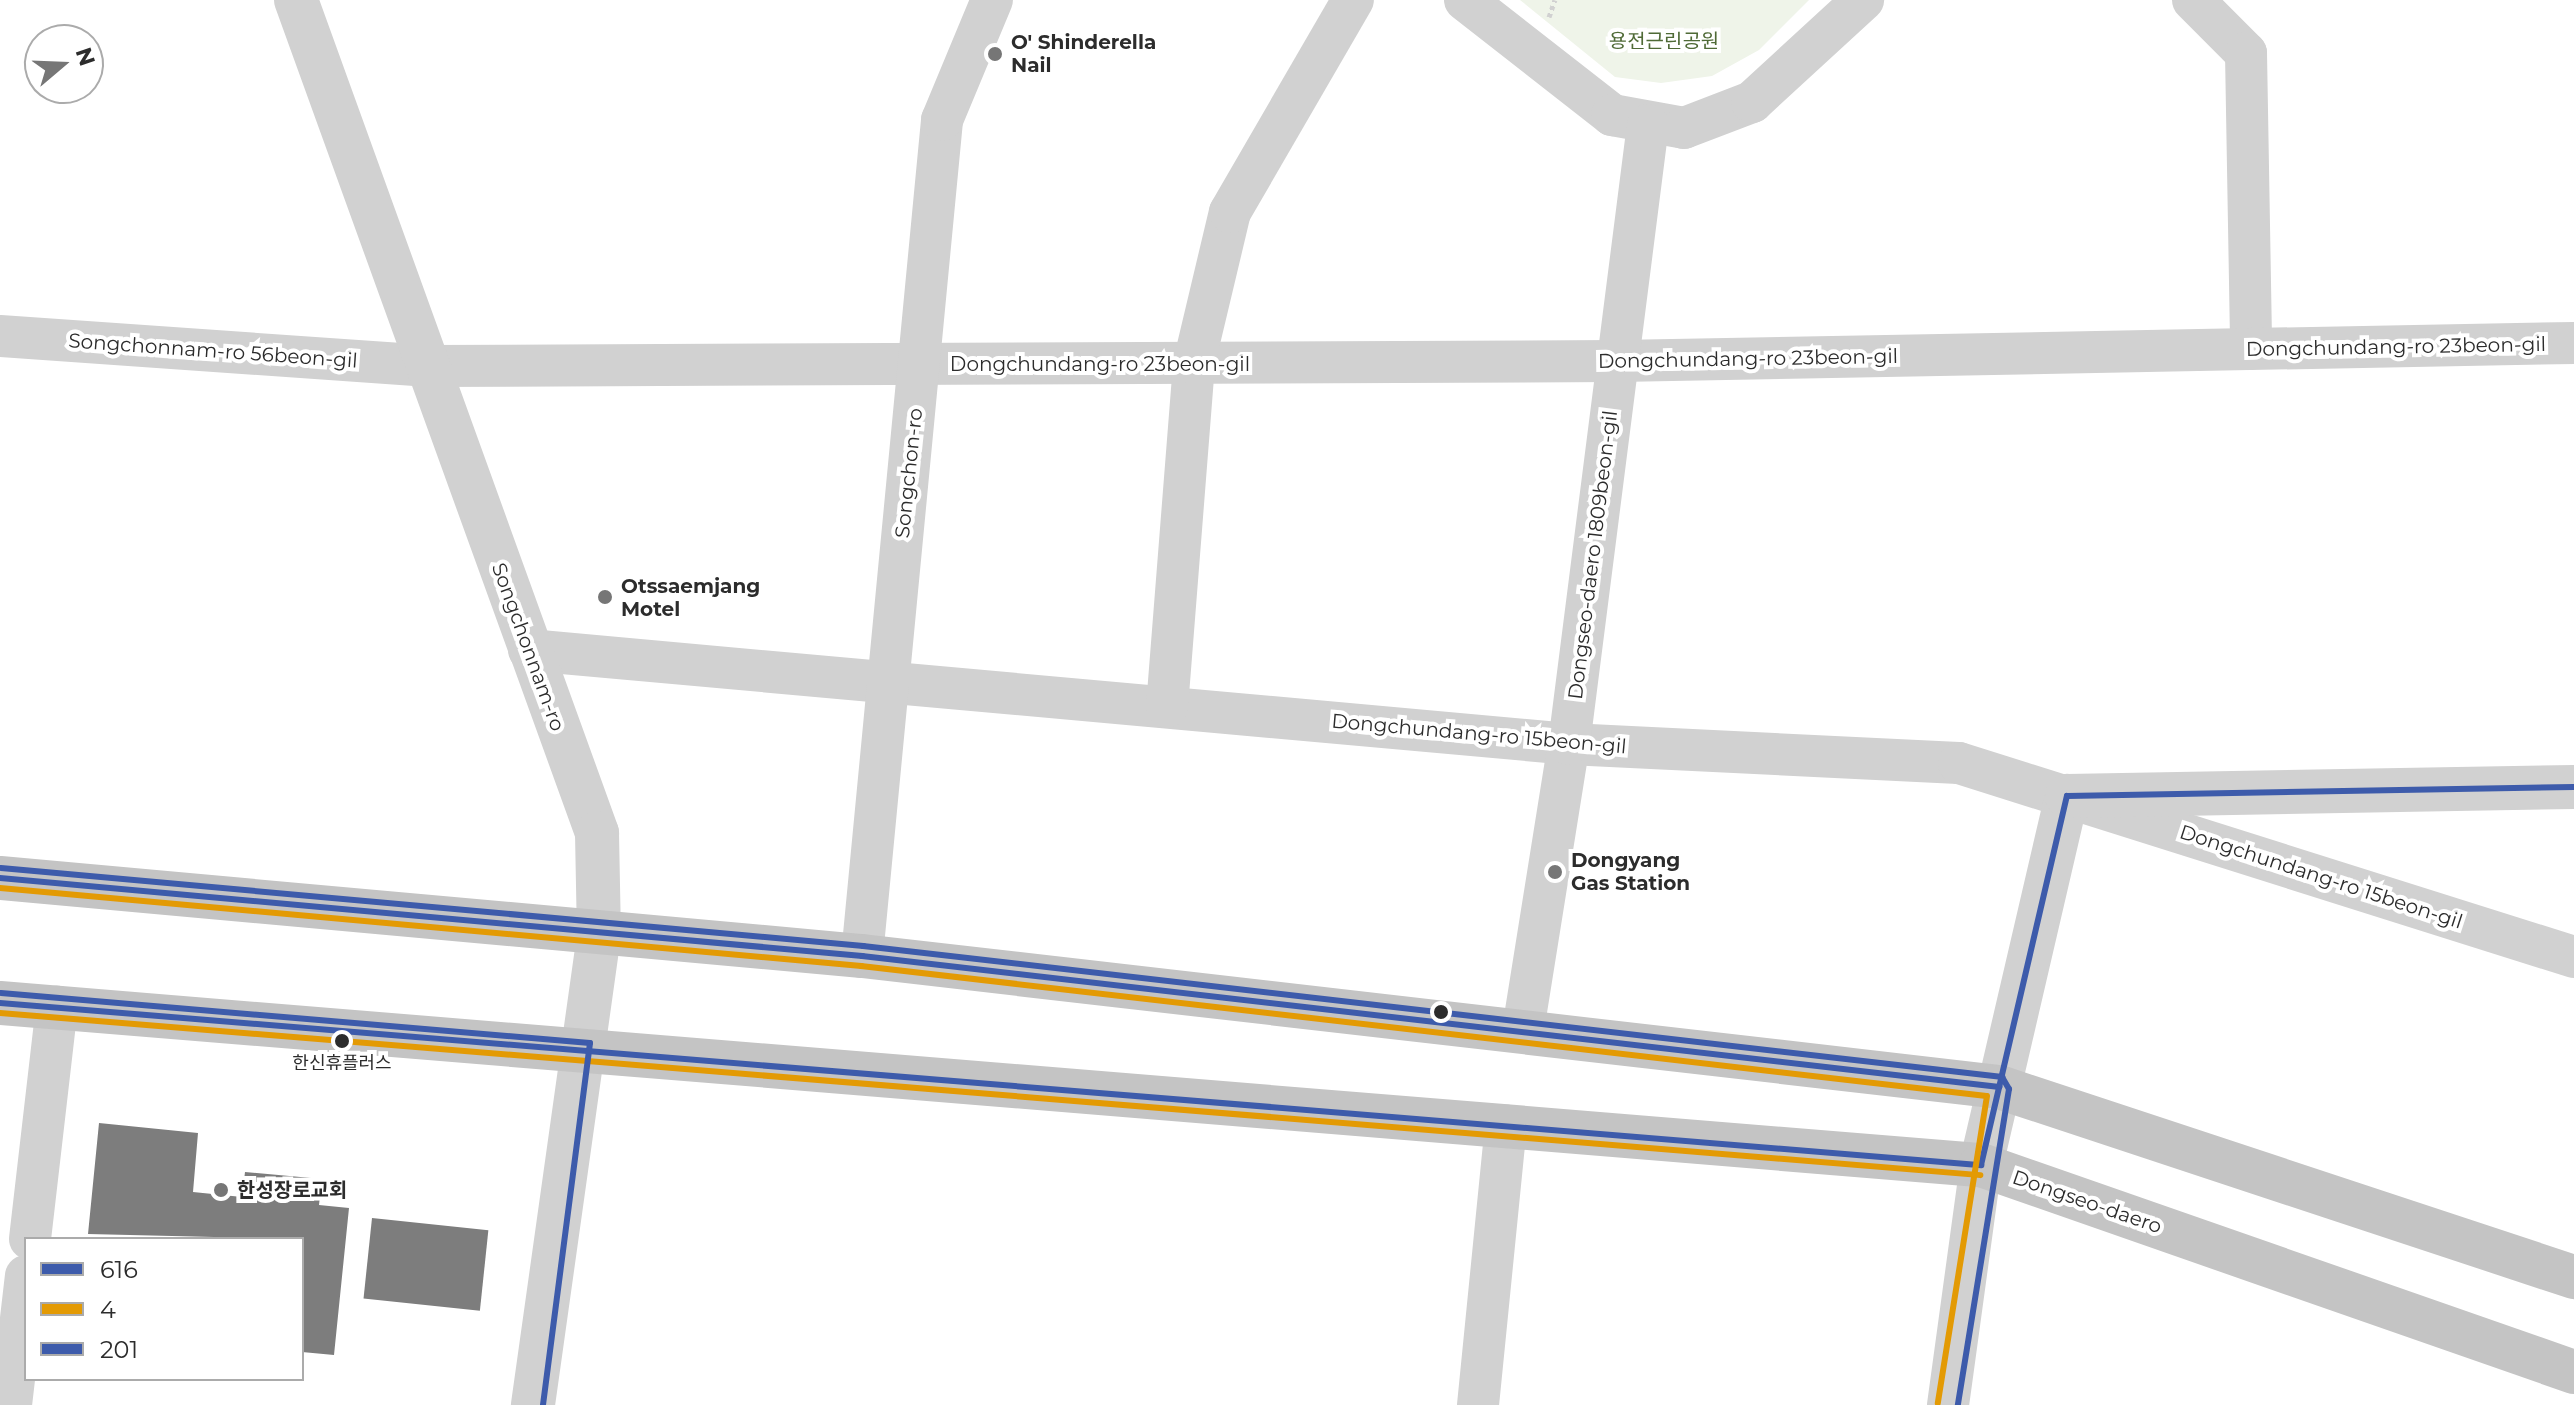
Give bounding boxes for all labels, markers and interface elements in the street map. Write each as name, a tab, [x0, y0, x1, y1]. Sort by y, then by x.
north arrow	[24, 24, 104, 104]
park label: 용전근린공원	[1609, 29, 1719, 53]
place label: O' Shinderella Nail	[1011, 30, 1156, 77]
text: N	[70, 44, 101, 69]
marker: O' Shinderella Nail	[986, 45, 1004, 63]
street label: Songchonnam-ro 56beon-gil	[68, 329, 358, 373]
street label: Dongchundang-ro 23beon-gil	[2246, 332, 2546, 362]
street label: Dongchundang-ro 23beon-gil	[1598, 344, 1898, 374]
street label: Dongchundang-ro 23beon-gil	[950, 352, 1250, 376]
street label: Songchon-ro	[890, 407, 928, 539]
street label: Dongseo-daero 1809beon-gil	[1563, 409, 1623, 701]
street label: Songchonnam-ro	[486, 560, 570, 734]
place label: Otssaemjang Motel	[621, 574, 760, 621]
marker: Otssaemjang Motel	[596, 588, 614, 606]
street label: Dongchundang-ro 15beon-gil	[1330, 709, 1628, 759]
street label: Dongchundang-ro 15beon-gil	[2176, 820, 2466, 934]
place label: Dongyang Gas Station	[1571, 848, 1690, 895]
marker: Dongyang Gas Station	[1546, 863, 1564, 881]
unlabelled marker	[1433, 1004, 1449, 1020]
marker: 한신휴플러스	[334, 1033, 350, 1049]
place label: 한신휴플러스	[292, 1052, 392, 1074]
street label: Dongseo-daero	[2009, 1165, 2165, 1239]
place label: 한성장로교회	[237, 1178, 347, 1202]
marker: 한성장로교회	[212, 1181, 230, 1199]
legend	[24, 1237, 304, 1381]
text: 616	[100, 1255, 138, 1284]
text: 4	[100, 1295, 116, 1324]
text: 201	[100, 1335, 138, 1364]

